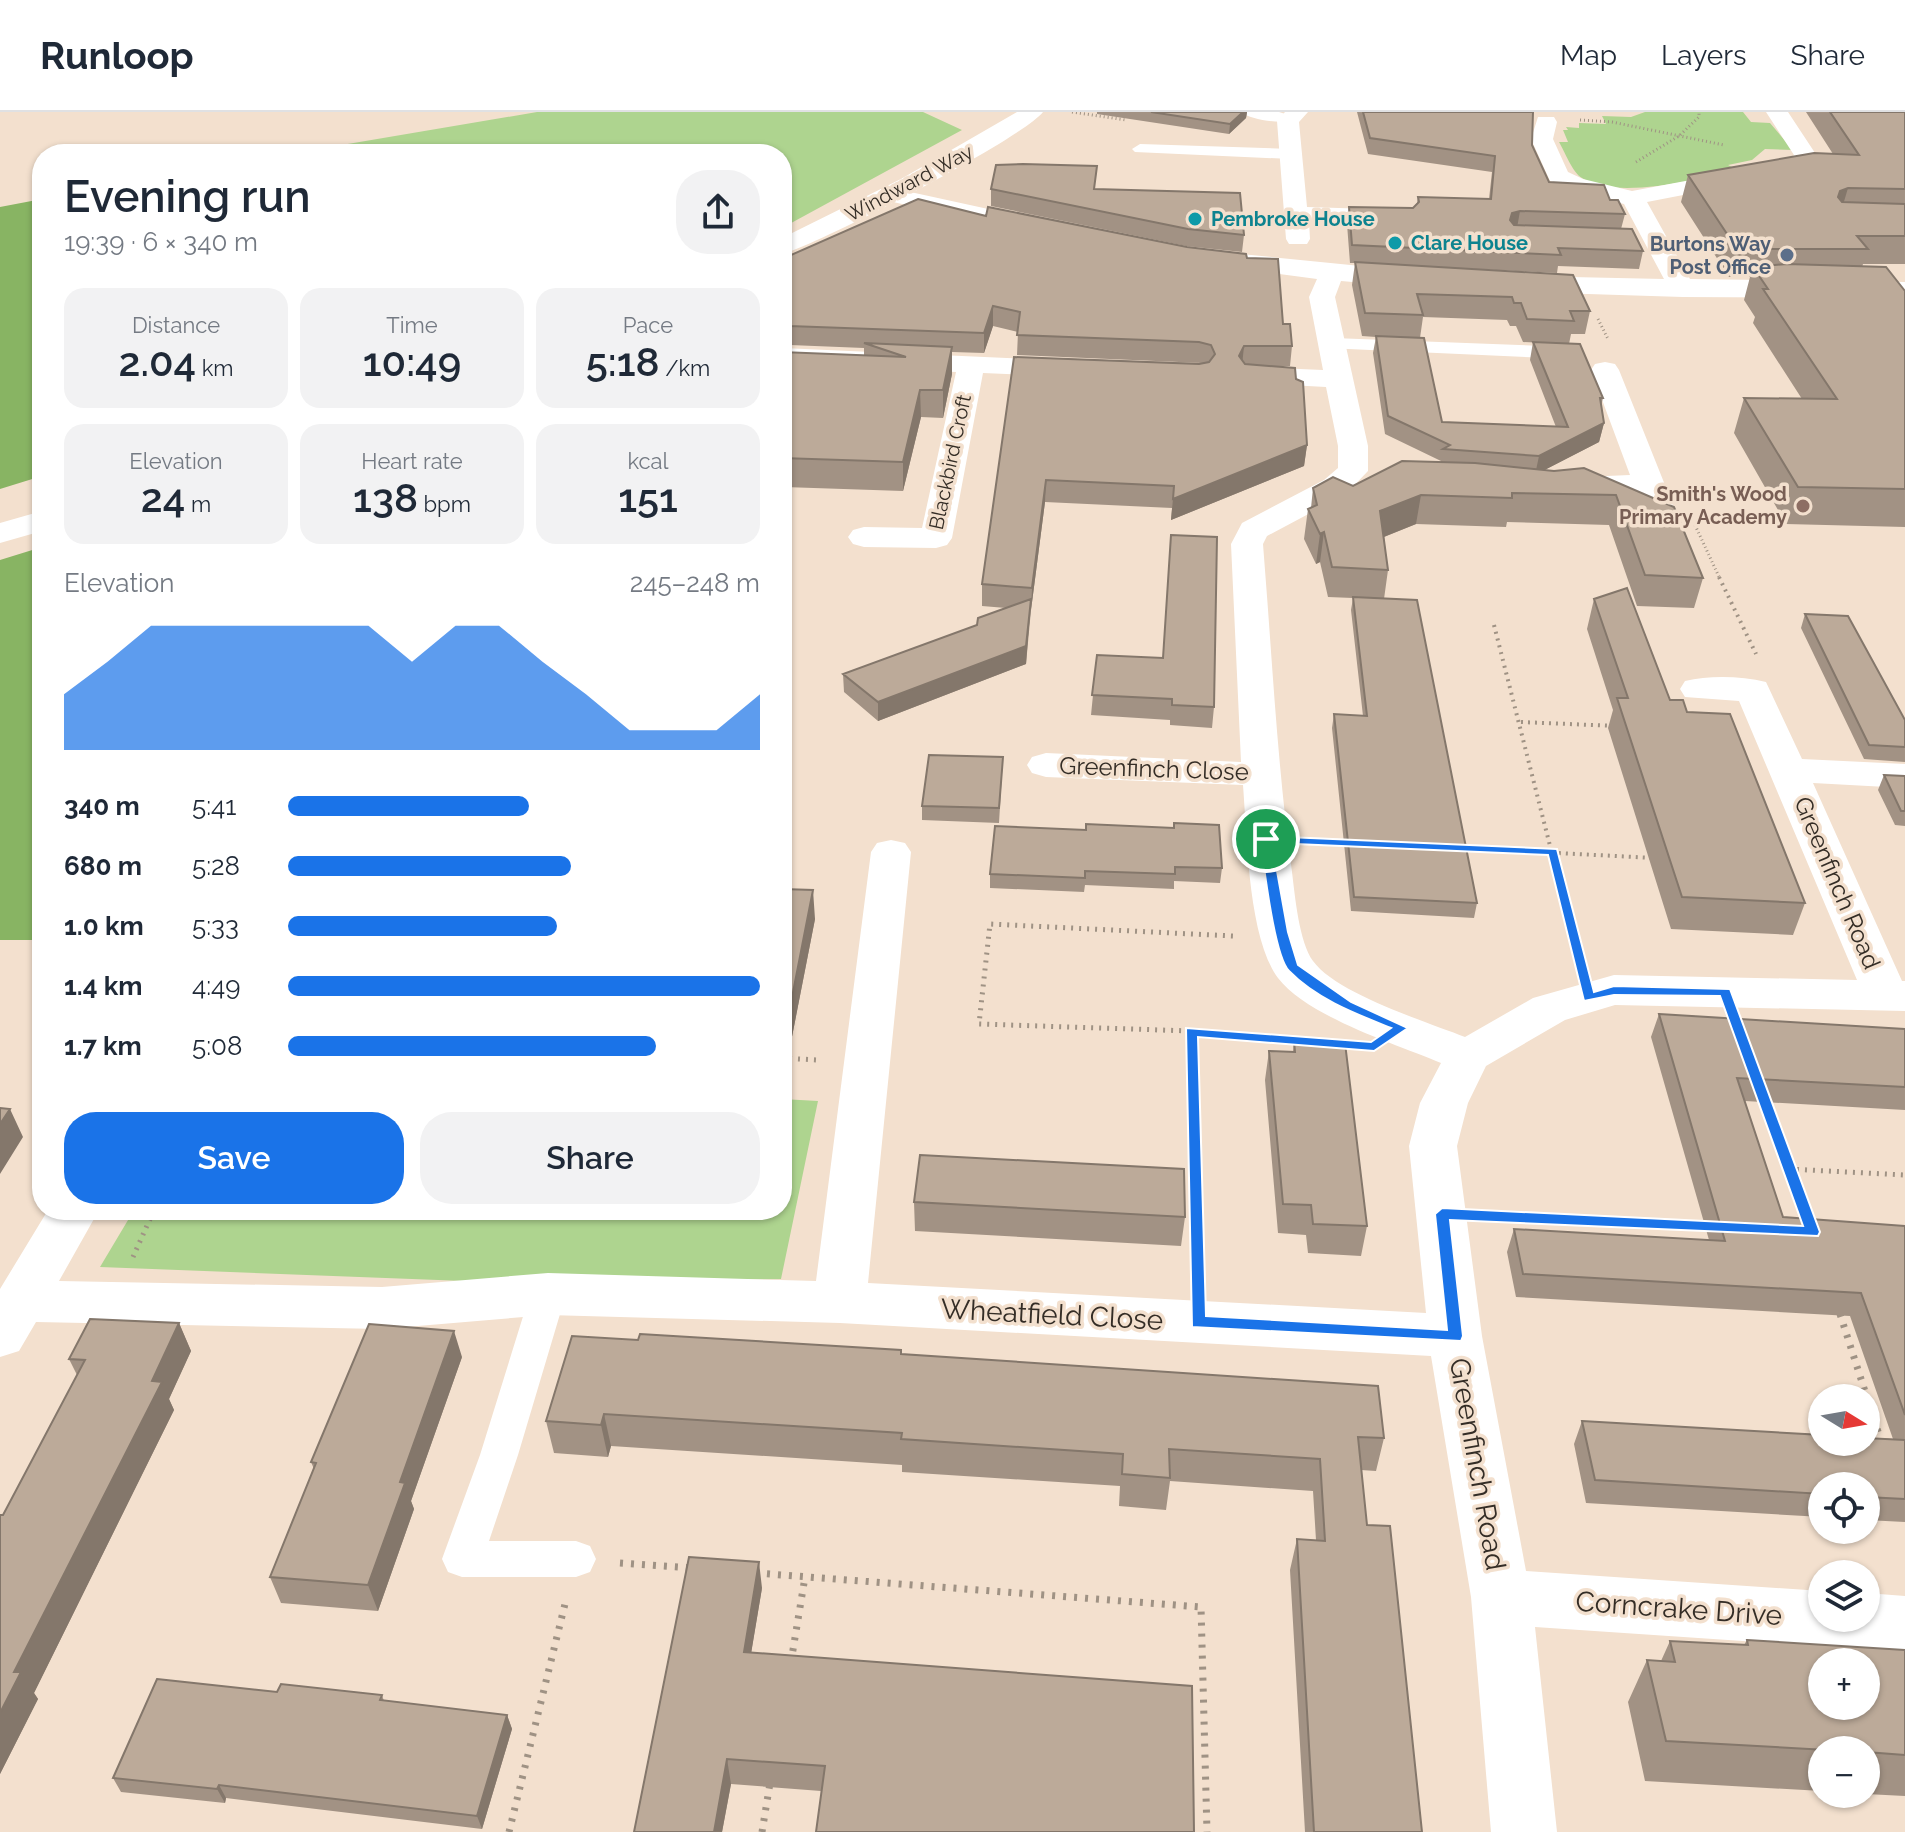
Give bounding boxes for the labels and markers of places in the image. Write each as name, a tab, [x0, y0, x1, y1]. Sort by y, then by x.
place label: Pembroke House	[1211, 207, 1375, 231]
marker: Pembroke House	[1186, 210, 1204, 228]
place label: Clare House	[1411, 231, 1528, 255]
place label: Burtons Way Post Office	[1650, 232, 1771, 279]
marker: Clare House	[1386, 234, 1404, 252]
marker: Burtons Way Post Office	[1778, 246, 1796, 264]
place label: Smith's Wood Primary Academy	[1619, 482, 1787, 529]
marker: Smith's Wood Primary Academy	[1794, 497, 1812, 515]
pin	[1232, 805, 1300, 873]

